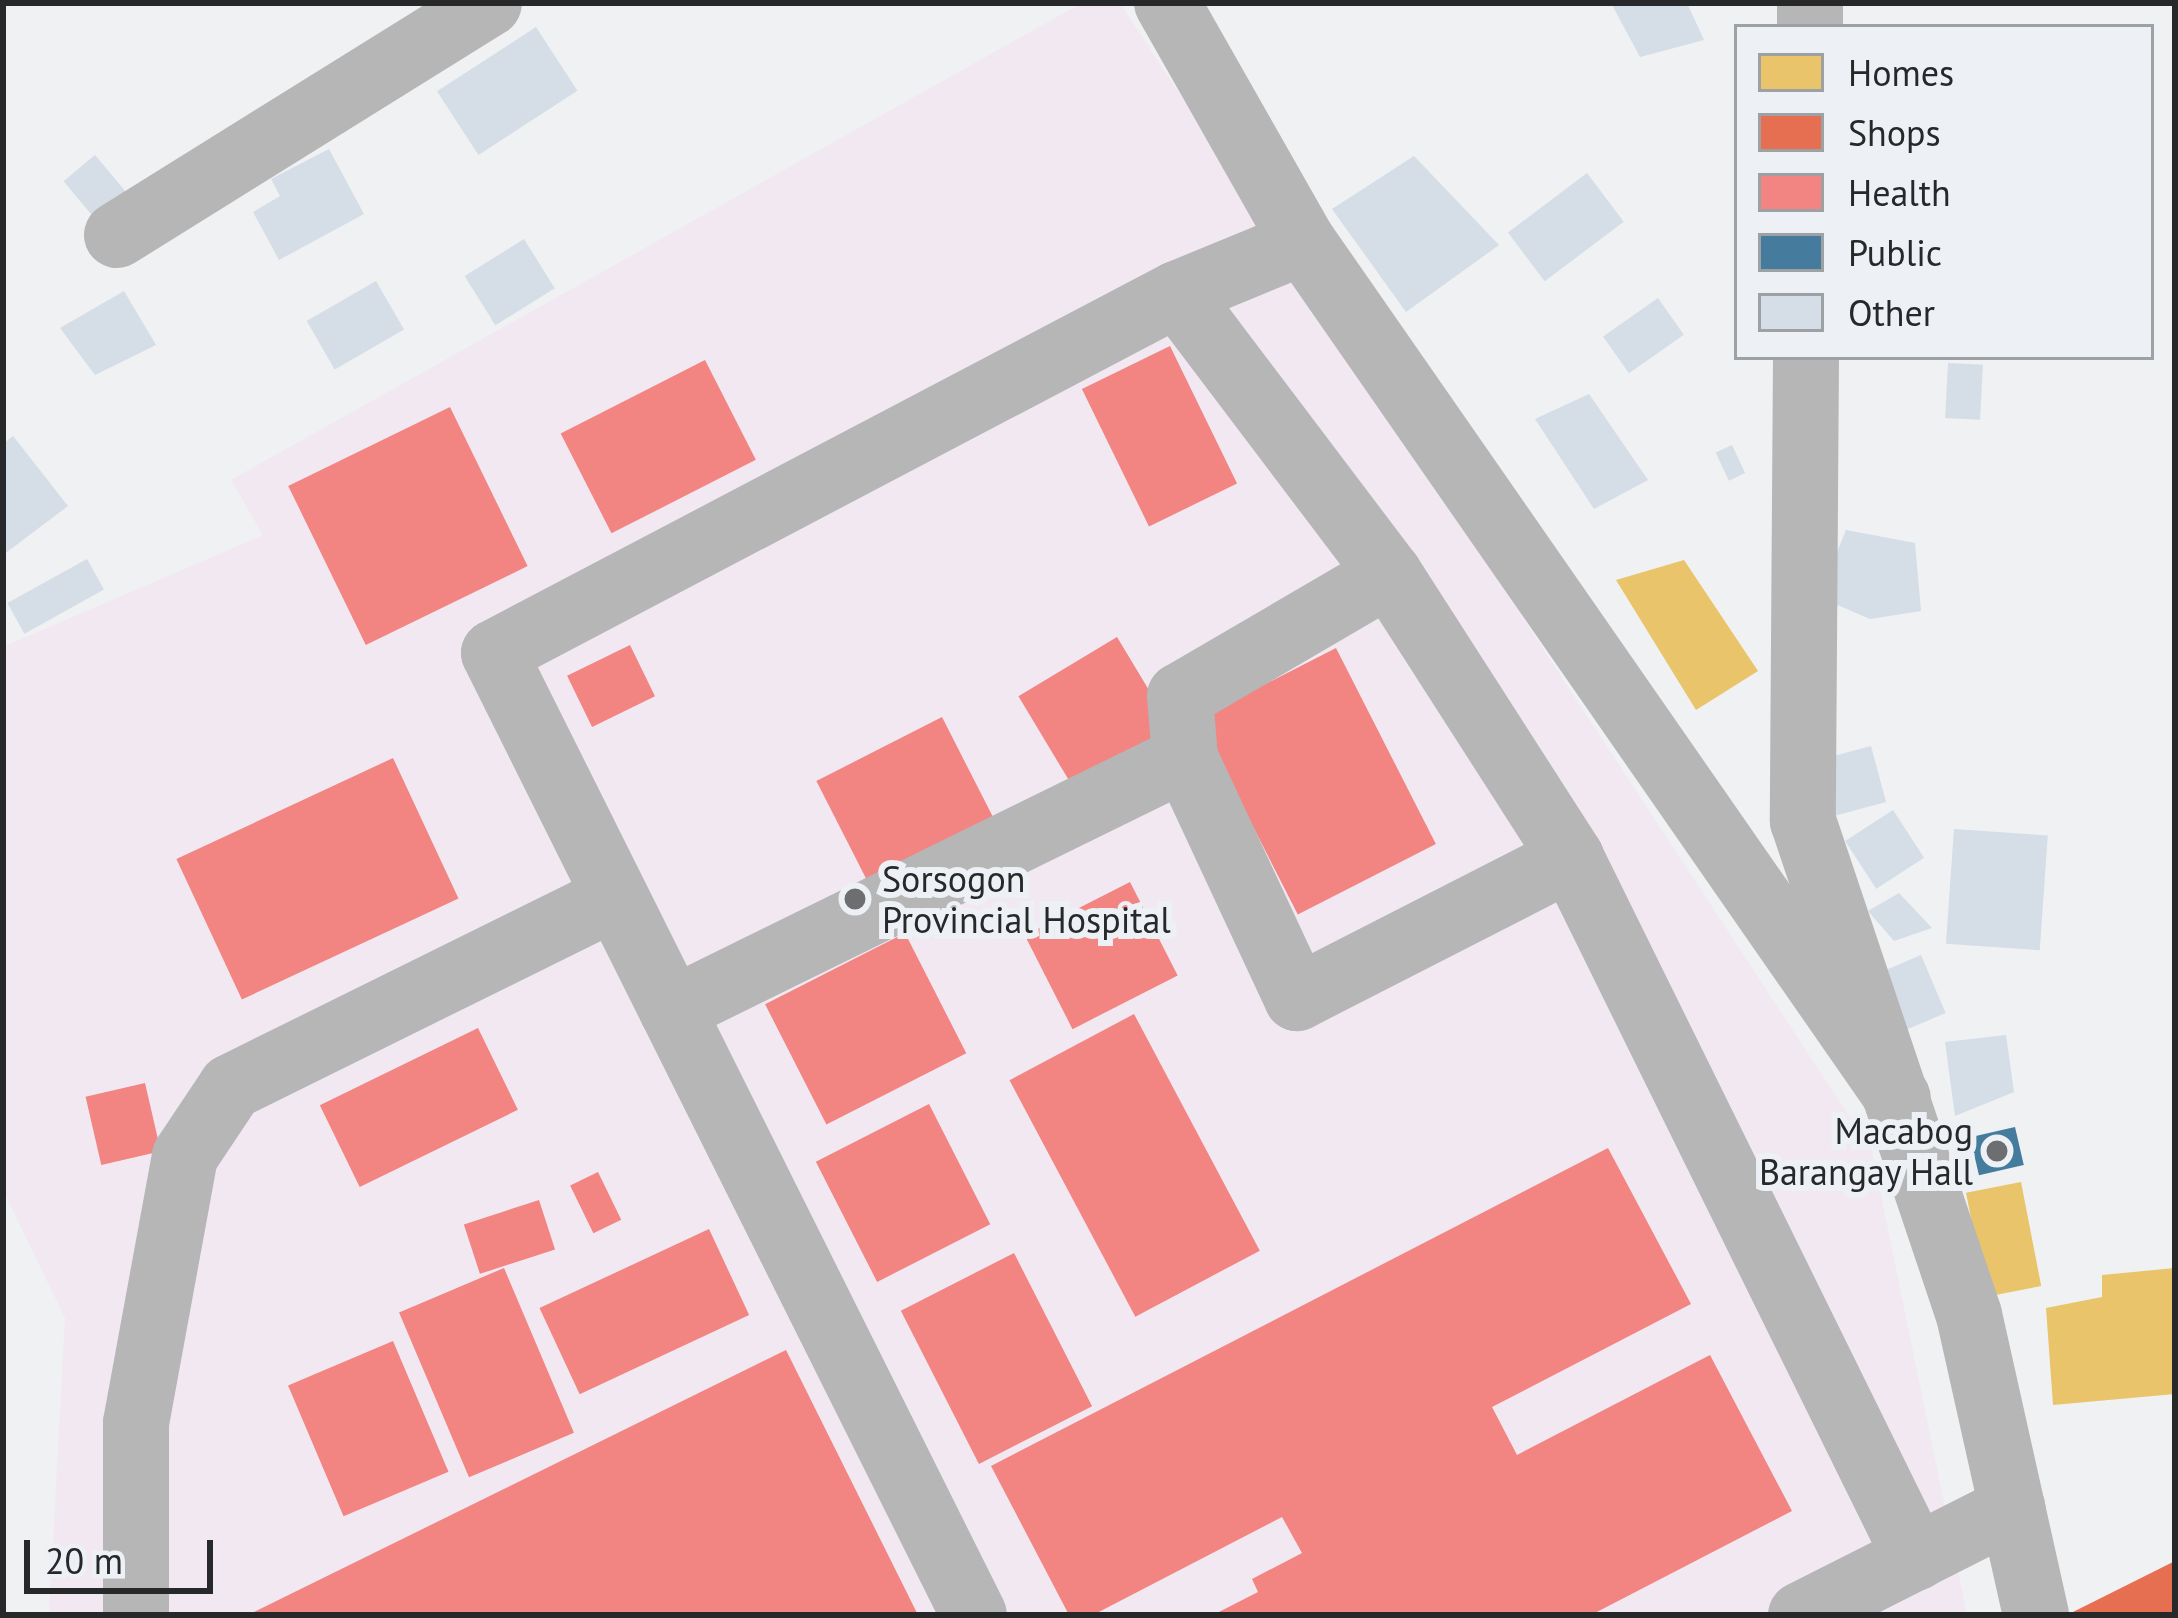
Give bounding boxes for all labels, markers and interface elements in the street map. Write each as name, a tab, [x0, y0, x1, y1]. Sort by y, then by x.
legend	[1734, 24, 2154, 360]
text: Homes	[1848, 49, 1954, 96]
text: Shops	[1848, 109, 1941, 156]
text: Health	[1848, 169, 1951, 216]
text: Public	[1848, 229, 1942, 276]
text: Other	[1848, 289, 1935, 336]
place label: Sorsogon Provincial Hospital	[882, 856, 1171, 941]
marker: Sorsogon Provincial Hospital	[839, 883, 871, 915]
place label: Macabog Barangay Hall	[1758, 1108, 1973, 1193]
marker: Macabog Barangay Hall	[1984, 1138, 2010, 1164]
scale bar	[30, 1516, 219, 1590]
text: 20 m	[45, 1537, 123, 1584]

